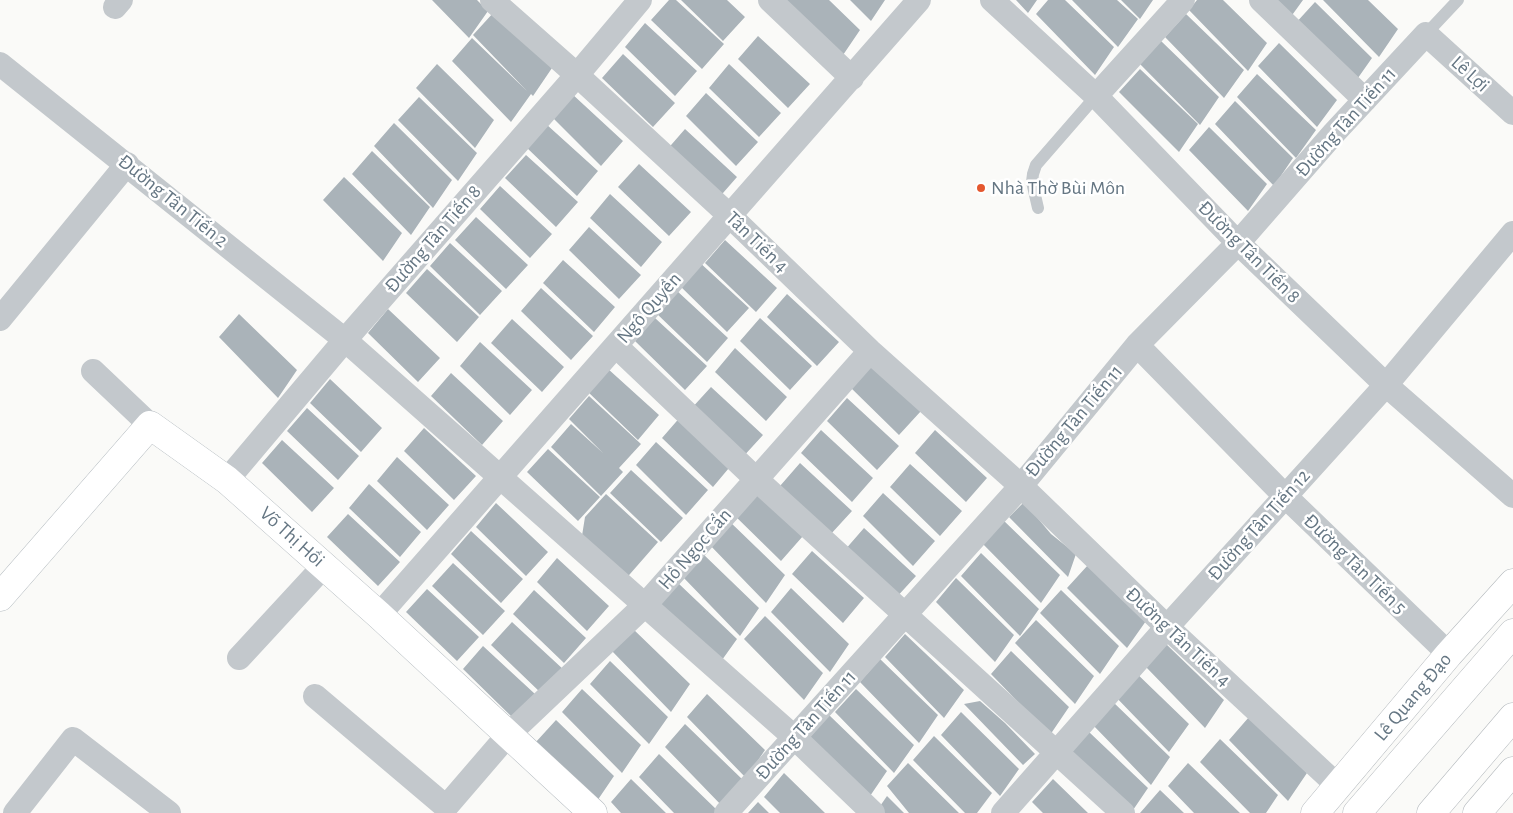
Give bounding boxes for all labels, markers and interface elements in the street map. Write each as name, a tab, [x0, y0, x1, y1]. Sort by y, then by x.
street label: Lê Lợi	[1446, 51, 1494, 97]
street label: Đường Tân Tiến 11	[1290, 62, 1402, 182]
street label: Đường Tân Tiến 2	[113, 149, 233, 253]
place label: Nhà Thờ Bùi Môn	[991, 176, 1125, 200]
street label: Đường Tân Tiến 8	[380, 180, 486, 298]
marker: Nhà Thờ Bùi Môn	[975, 182, 987, 194]
street label: Đường Tân Tiến 8	[1193, 196, 1305, 308]
street label: Tân Tiến 4	[721, 206, 793, 278]
street label: Ngô Quyền	[612, 267, 686, 349]
street label: Đường Tân Tiến 11	[1020, 360, 1128, 482]
street label: Đường Tân Tiến 12	[1203, 464, 1315, 586]
street label: Võ Thị Hồi	[254, 501, 330, 573]
street label: Hồ Ngọc Cẩn	[653, 503, 737, 595]
street label: Đường Tân Tiến 5	[1298, 509, 1412, 619]
street label: Đường Tân Tiến 4	[1120, 582, 1236, 692]
street label: Lê Quang Đạo	[1369, 648, 1457, 746]
street label: Đường Tân Tiến 11	[750, 665, 862, 785]

